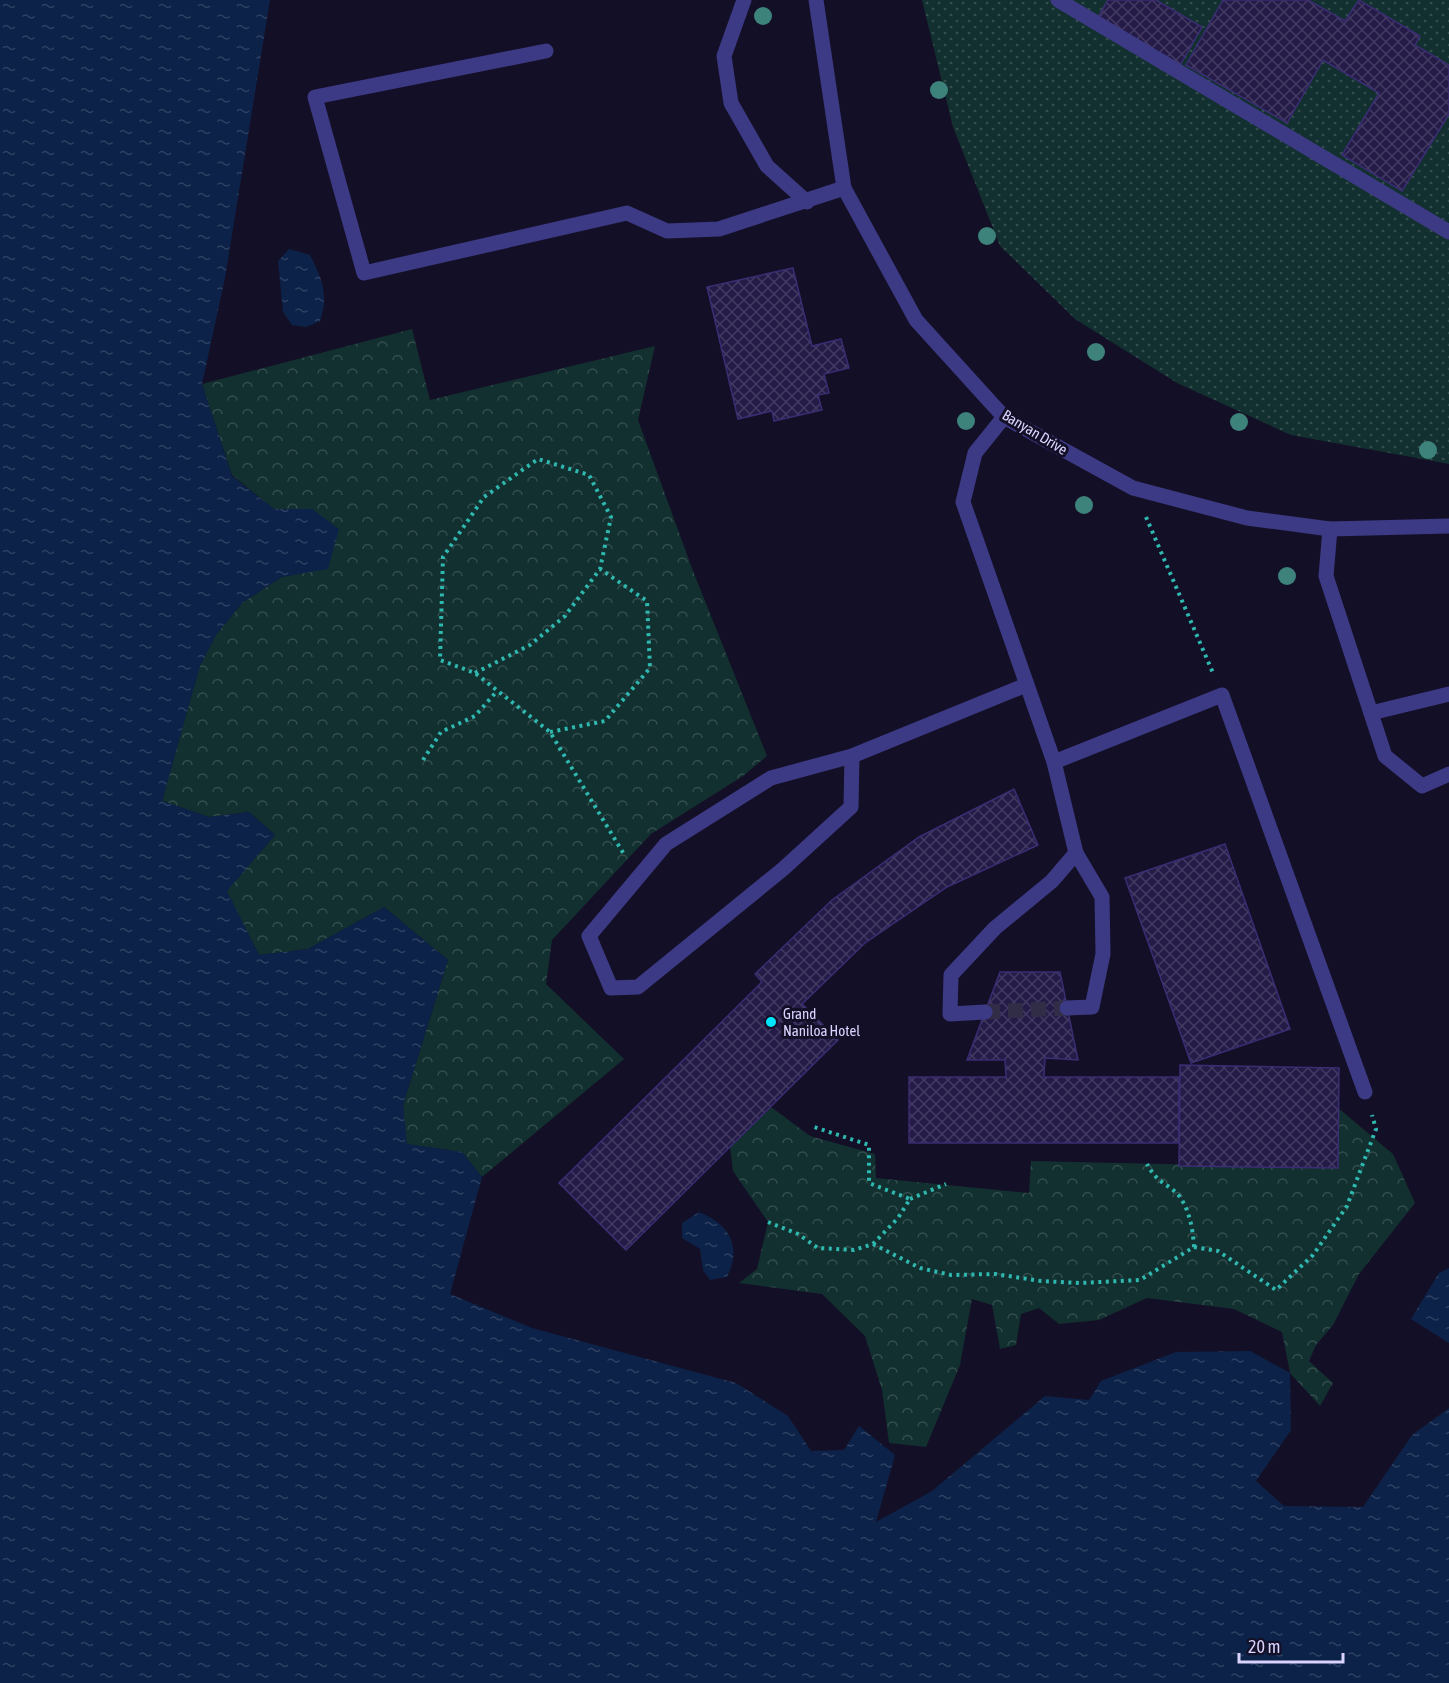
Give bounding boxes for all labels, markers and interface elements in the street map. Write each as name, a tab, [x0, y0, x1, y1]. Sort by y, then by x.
street label: Banyan Drive	[999, 406, 1071, 458]
place label: Grand Naniloa Hotel	[783, 1005, 860, 1039]
marker: Grand Naniloa Hotel	[764, 1015, 778, 1029]
scale bar	[1239, 1626, 1342, 1664]
text: 20 m	[1248, 1636, 1280, 1657]

